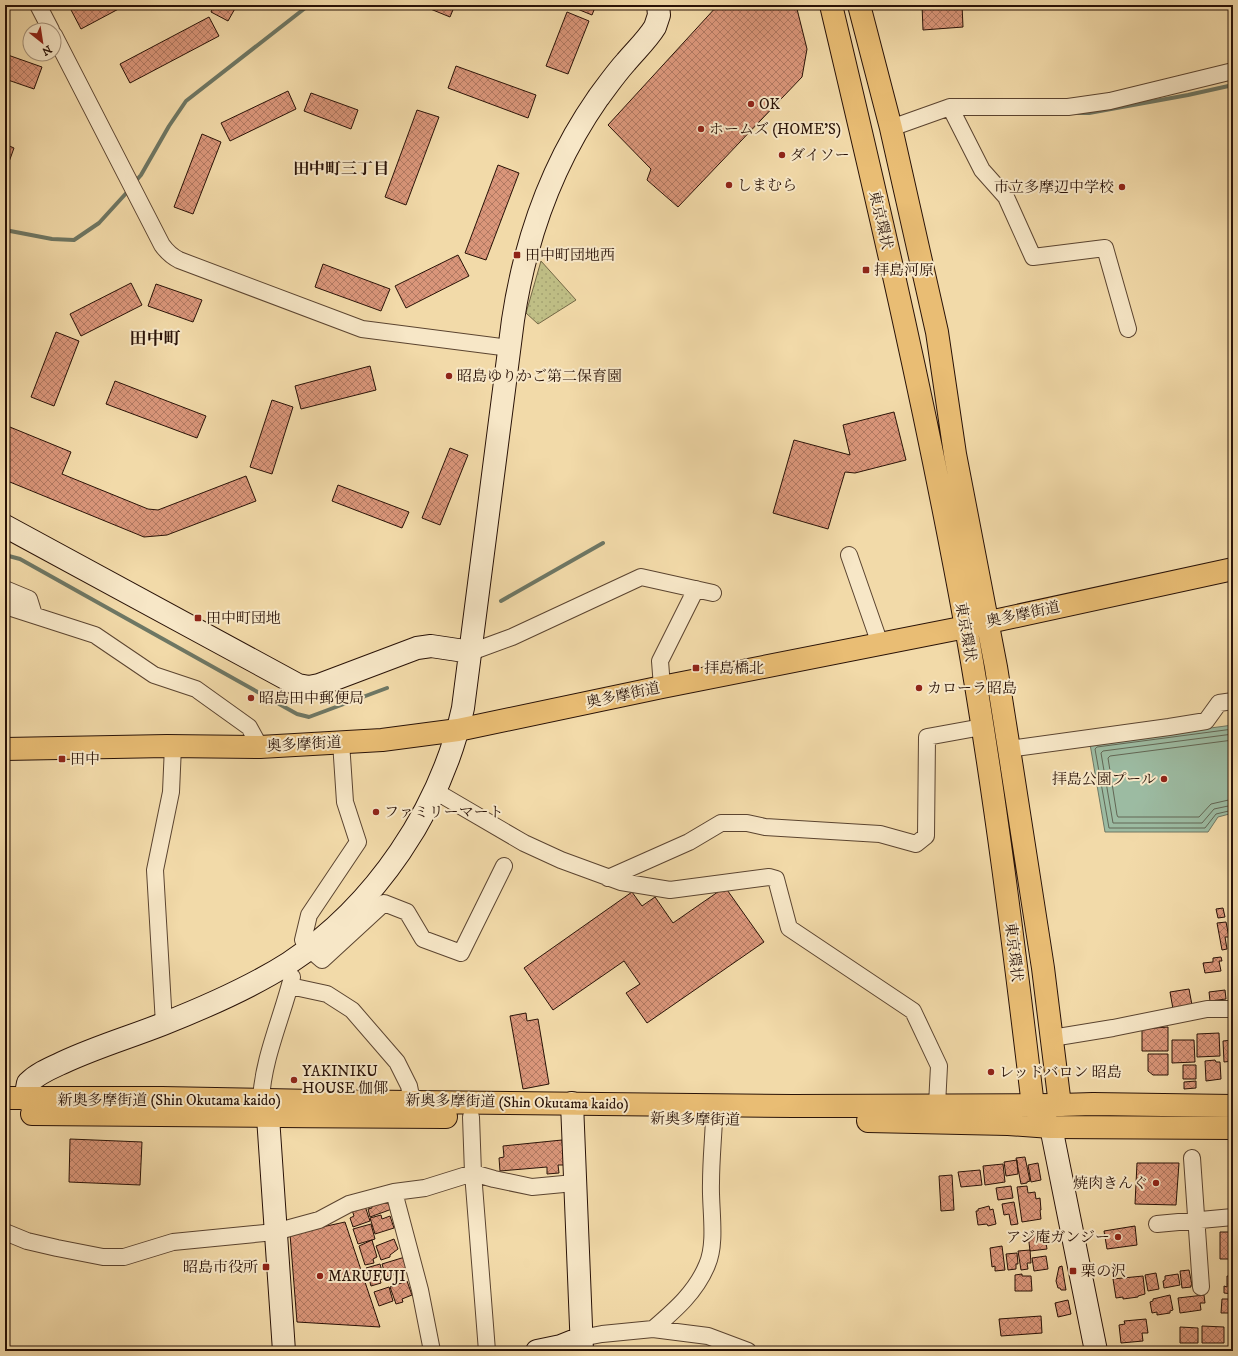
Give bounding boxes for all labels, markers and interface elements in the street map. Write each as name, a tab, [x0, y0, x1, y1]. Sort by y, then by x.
north arrow	[22, 22, 62, 62]
text: N	[39, 41, 54, 58]
place label: OK	[759, 95, 780, 114]
marker: OK	[746, 99, 756, 109]
place label: ホームズ (HOME'S)	[709, 120, 841, 139]
marker: ホームズ (HOME'S)	[696, 124, 706, 134]
place label: ダイソー	[790, 146, 850, 165]
marker: ダイソー	[777, 150, 787, 160]
district label: 田中町三丁目	[293, 159, 389, 179]
place label: しまむら	[737, 176, 797, 195]
place label: 市立多摩辺中学校	[994, 178, 1114, 197]
marker: しまむら	[724, 180, 734, 190]
marker: 市立多摩辺中学校	[1117, 182, 1127, 192]
street label: 東京環状	[865, 189, 897, 251]
place label: 田中町団地西	[525, 246, 615, 265]
marker: 田中町団地西	[512, 250, 522, 260]
place label: 拝島河原	[874, 261, 934, 280]
marker: 拝島河原	[861, 265, 871, 275]
district label: 田中町	[130, 328, 181, 350]
place label: 昭島ゆりかご第二保育園	[457, 367, 622, 386]
marker: 昭島ゆりかご第二保育園	[444, 371, 454, 381]
street label: 奥多摩街道	[984, 597, 1062, 632]
street label: 東京環状	[951, 601, 980, 663]
place label: 田中町団地	[206, 609, 281, 628]
marker: 田中町団地	[193, 613, 203, 623]
place label: 拝島橋北	[704, 659, 764, 678]
marker: 拝島橋北	[691, 663, 701, 673]
street label: 奥多摩街道	[584, 678, 662, 713]
place label: カローラ昭島	[927, 679, 1017, 698]
marker: カローラ昭島	[914, 683, 924, 693]
place label: 昭島田中郵便局	[259, 689, 364, 708]
marker: 昭島田中郵便局	[246, 693, 256, 703]
street label: 奥多摩街道	[266, 733, 342, 756]
place label: 田中	[70, 750, 100, 769]
marker: 田中	[57, 754, 67, 764]
place label: 拝島公園プール	[1052, 770, 1156, 789]
marker: 拝島公園プール	[1159, 774, 1169, 784]
place label: ファミリーマート	[384, 803, 504, 822]
marker: ファミリーマート	[371, 807, 381, 817]
street label: 東京環状	[1000, 921, 1027, 983]
place label: YAKINIKU HOUSE 伽倻	[302, 1062, 388, 1098]
place label: レッドバロン 昭島	[999, 1063, 1122, 1082]
marker: レッドバロン 昭島	[986, 1067, 996, 1077]
marker: YAKINIKU HOUSE 伽倻	[289, 1075, 299, 1085]
street label: 新奥多摩街道 (Shin Okutama kaido)	[57, 1091, 281, 1110]
street label: 新奥多摩街道 (Shin Okutama kaido)	[405, 1091, 629, 1114]
street label: 新奥多摩街道	[650, 1109, 740, 1130]
place label: 焼肉きんぐ	[1073, 1174, 1148, 1193]
marker: 焼肉きんぐ	[1151, 1178, 1161, 1188]
place label: アジ庵ガンジー	[1006, 1228, 1110, 1247]
marker: アジ庵ガンジー	[1113, 1232, 1123, 1242]
place label: 昭島市役所	[183, 1258, 258, 1277]
marker: 昭島市役所	[261, 1262, 271, 1272]
place label: 栗の沢	[1081, 1262, 1126, 1281]
marker: 栗の沢	[1068, 1266, 1078, 1276]
place label: MARUFUJI	[328, 1267, 406, 1286]
marker: MARUFUJI	[315, 1271, 325, 1281]

